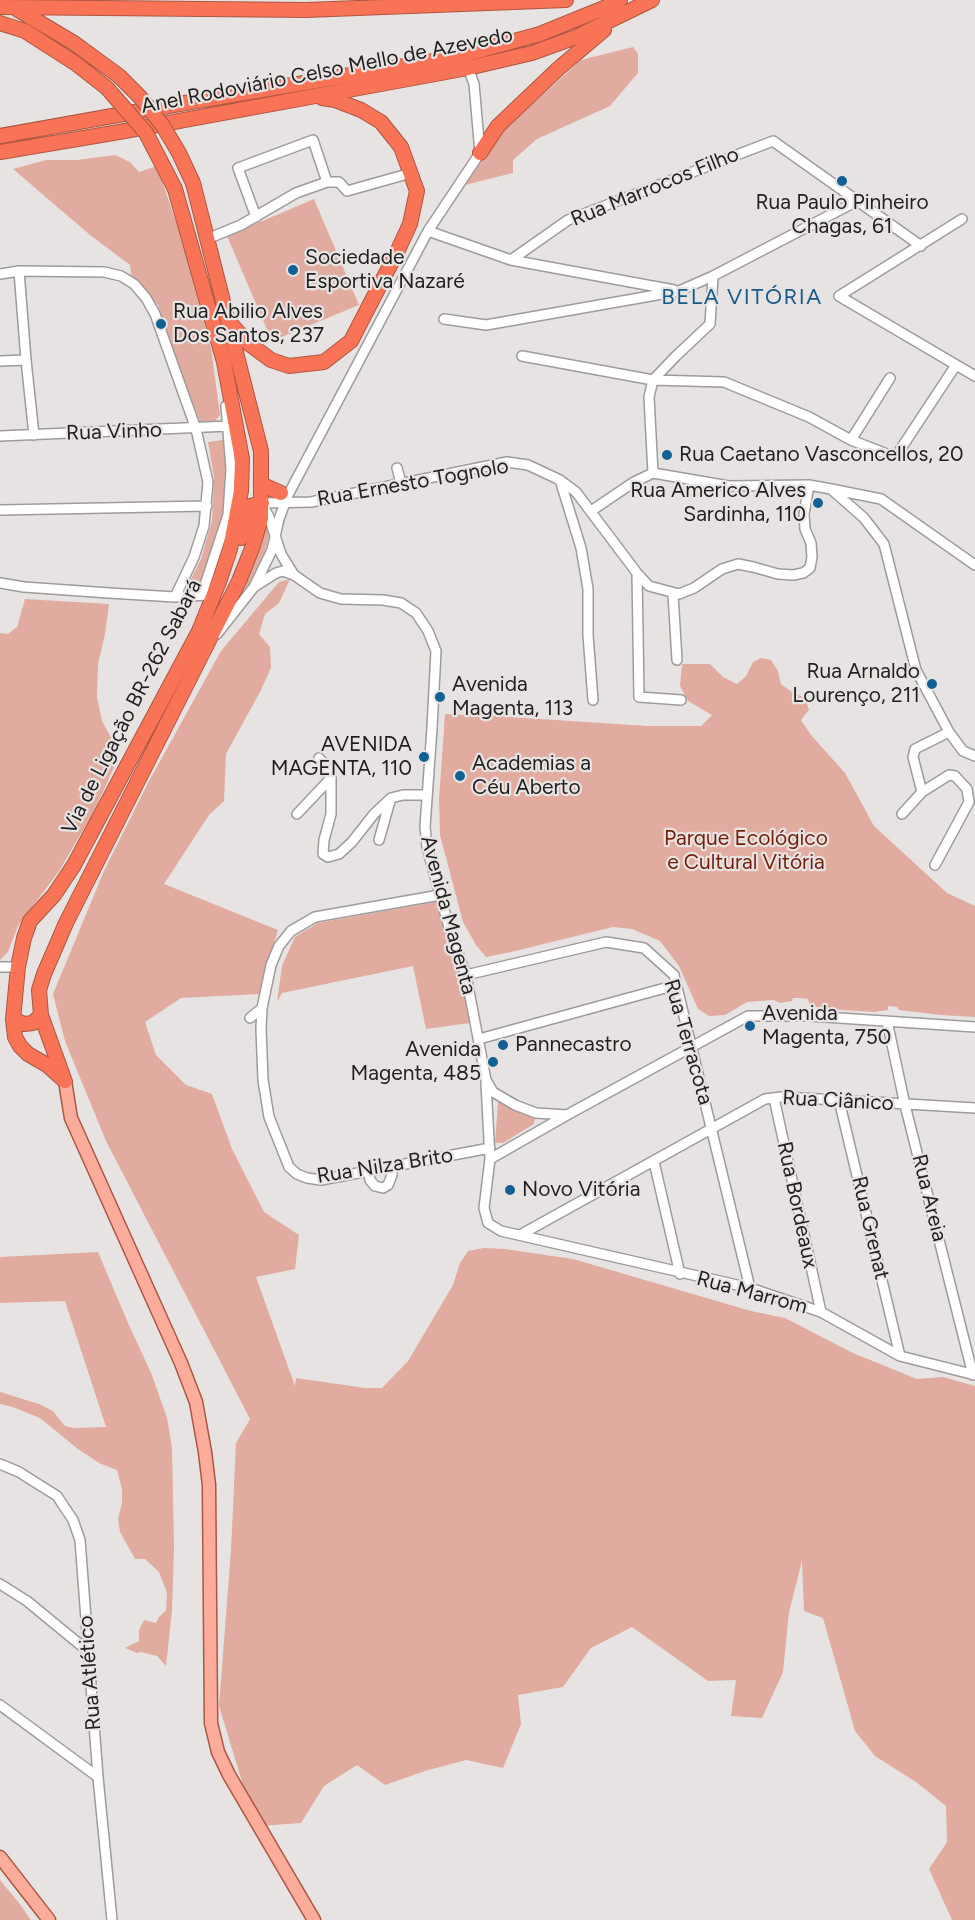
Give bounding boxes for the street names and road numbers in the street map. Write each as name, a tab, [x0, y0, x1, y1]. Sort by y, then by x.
street label: Anel Rodoviário Celso Mello de Azevedo	[139, 23, 515, 119]
street label: Rua Marrocos Filho	[567, 142, 743, 232]
street label: Rua Vinho	[66, 418, 162, 446]
street label: Rua Ernesto Tognolo	[315, 454, 511, 512]
street label: Via de Ligação BR-262 Sabará	[57, 576, 207, 838]
street label: Avenida Magenta	[415, 833, 481, 997]
street label: Rua Terracota	[658, 976, 718, 1108]
street label: Rua Ciânico	[782, 1085, 894, 1117]
street label: Rua Bordeaux	[771, 1139, 823, 1271]
street label: Rua Nilza Brito	[315, 1143, 455, 1189]
street label: Rua Areia	[906, 1152, 952, 1244]
street label: Rua Grenat	[846, 1174, 894, 1282]
street label: Rua Marrom	[694, 1266, 810, 1320]
street label: Rua Atlético	[73, 1615, 107, 1731]

